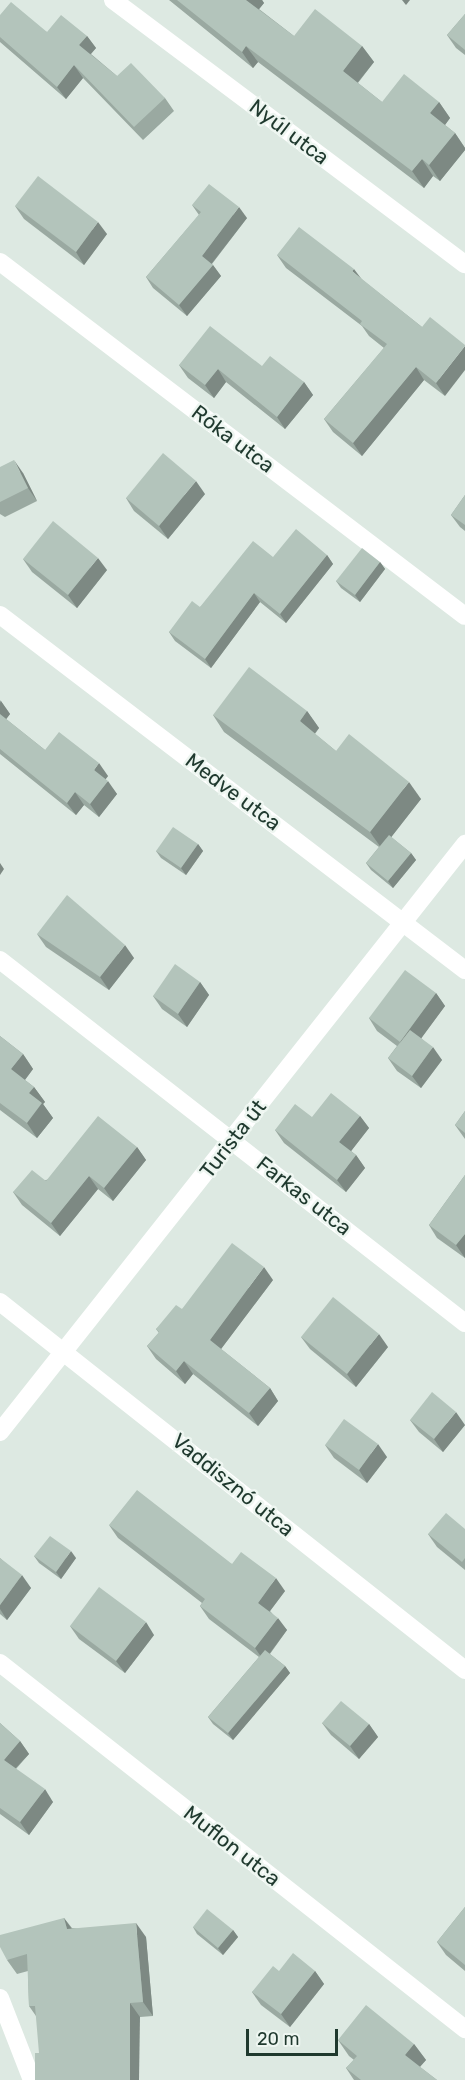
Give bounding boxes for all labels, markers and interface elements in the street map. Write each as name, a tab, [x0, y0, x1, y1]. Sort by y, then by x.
street label: Nyúl utca	[244, 94, 334, 170]
street label: Róka utca	[187, 400, 279, 478]
street label: Medve utca	[180, 748, 286, 836]
street label: Turista út	[195, 1095, 271, 1183]
street label: Farkas utca	[252, 1151, 356, 1241]
street label: Vaddisznó utca	[167, 1428, 299, 1542]
street label: Muflon utca	[179, 1800, 285, 1892]
scale bar	[249, 2017, 340, 2055]
text: 20 m	[257, 2028, 299, 2050]

